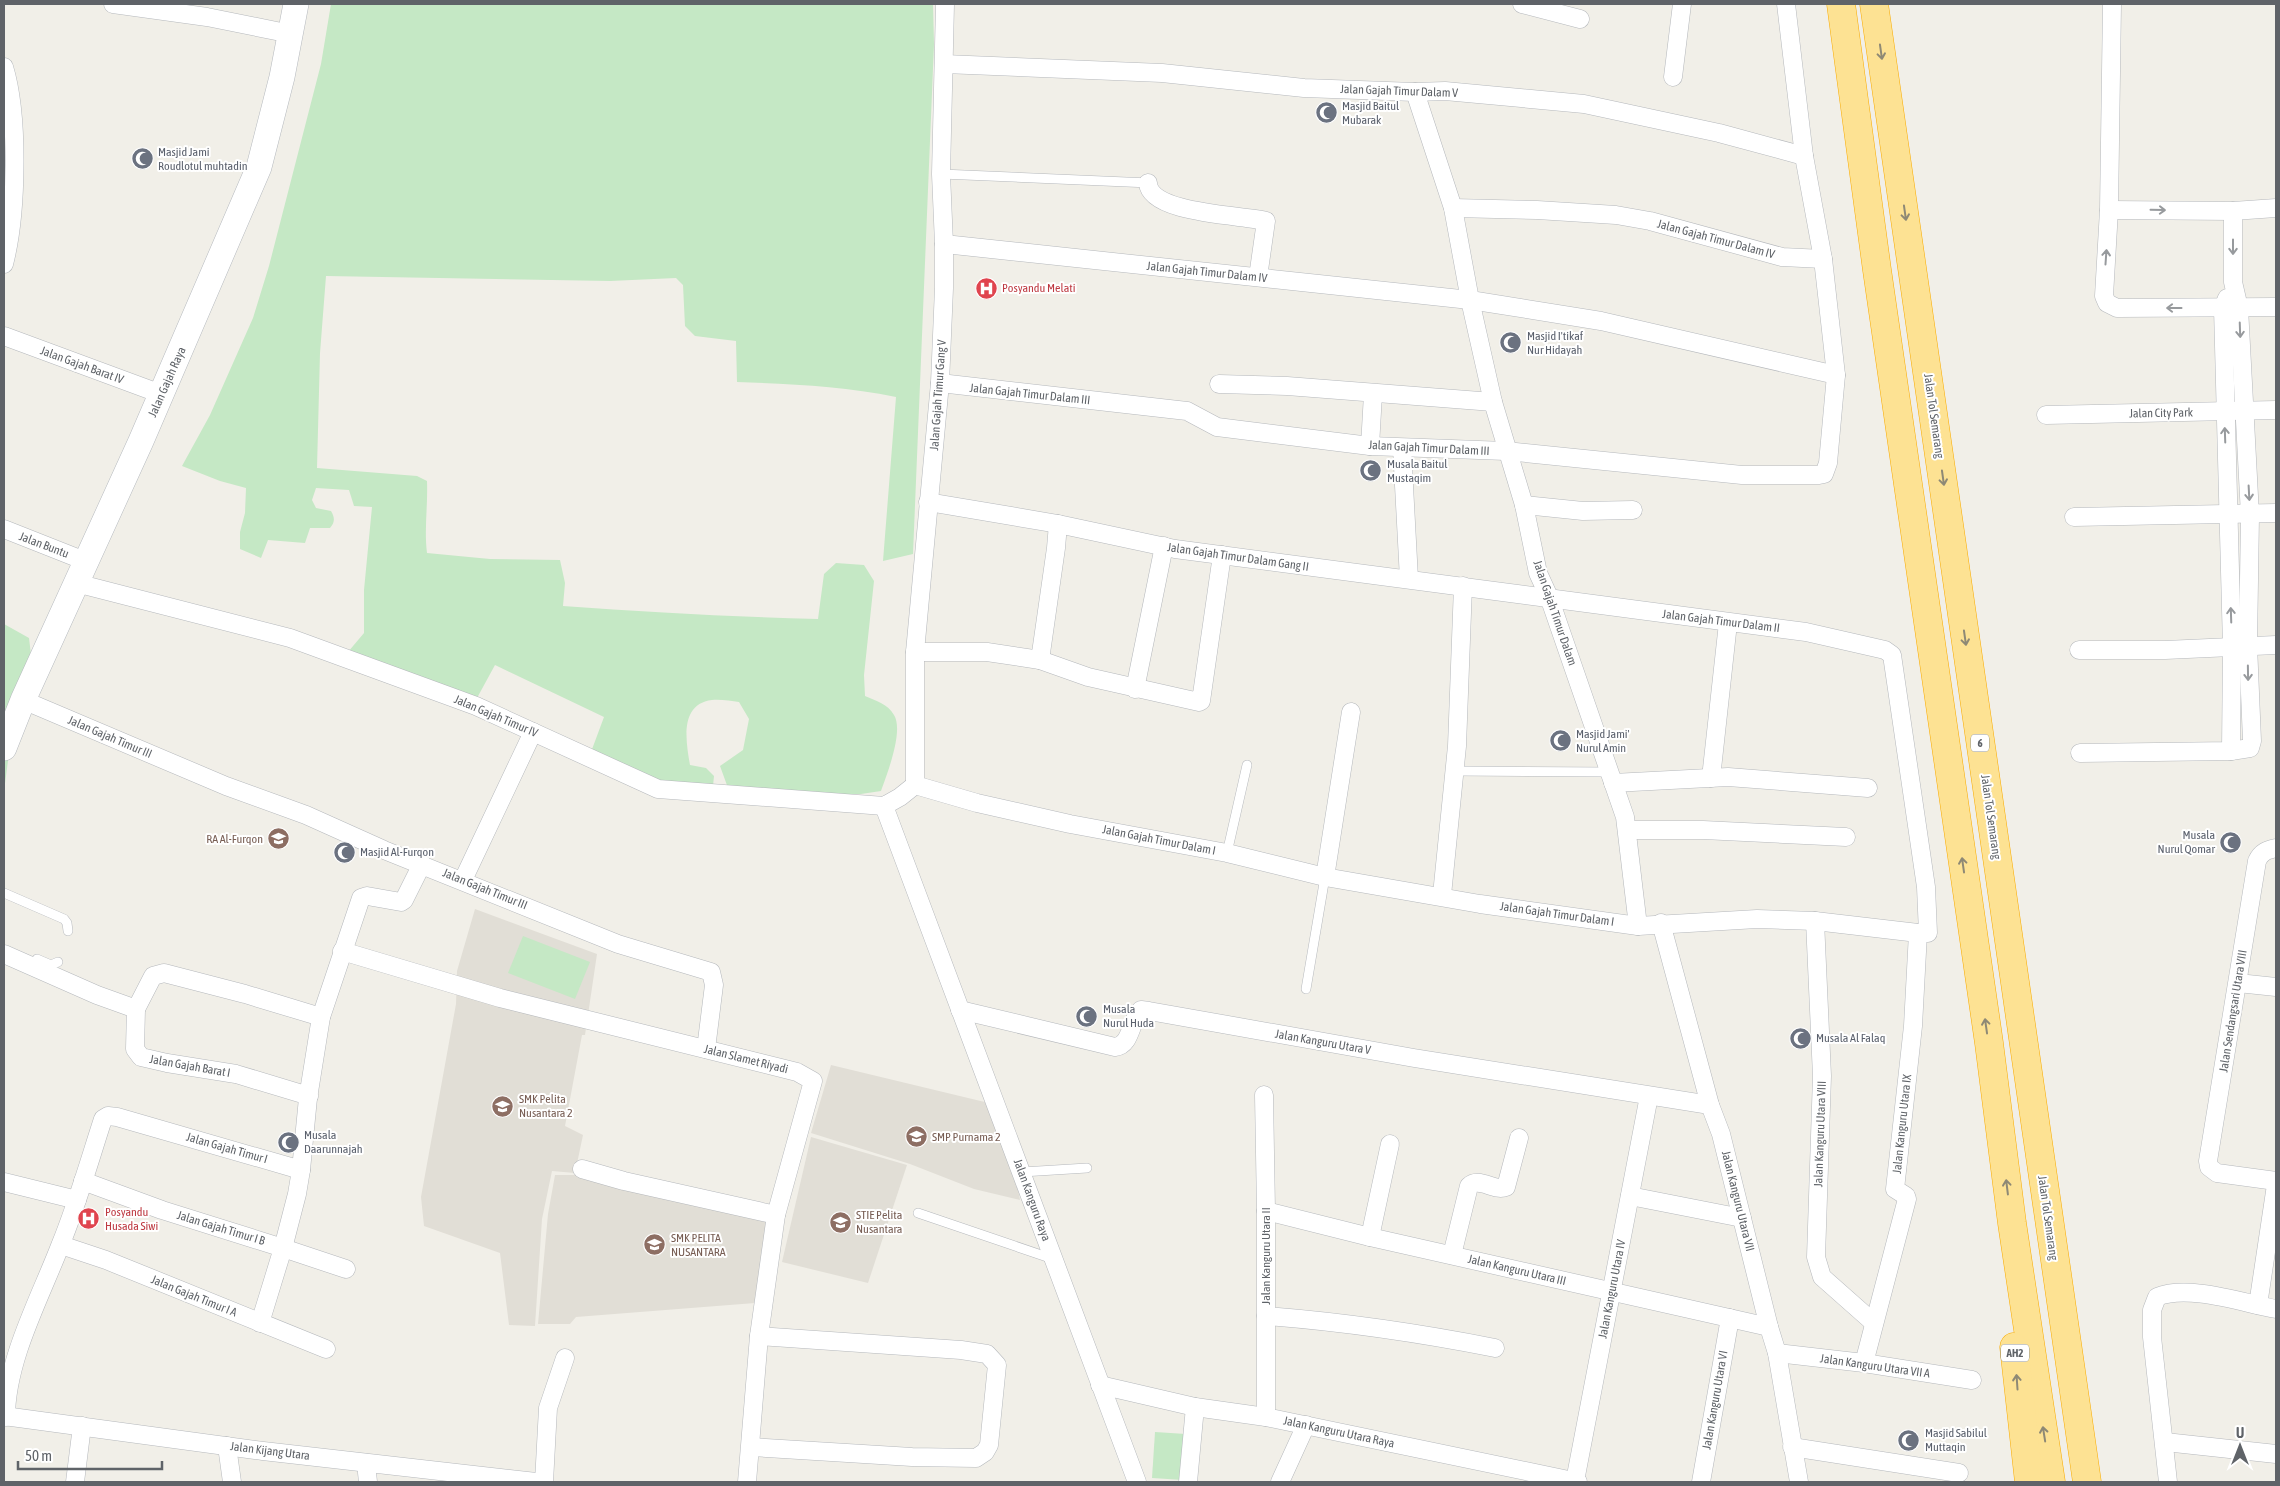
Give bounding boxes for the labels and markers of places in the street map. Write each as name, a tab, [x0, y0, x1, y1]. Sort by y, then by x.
place label: Masjid Baitul Mubarak	[1342, 99, 1400, 127]
mosque icon: Masjid Baitul Mubarak	[1314, 101, 1338, 125]
place label: Masjid Jami Roudlotul muhtadin	[158, 145, 247, 173]
mosque icon: Masjid Jami Roudlotul muhtadin	[130, 147, 154, 171]
hospital icon: Posyandu Melati	[974, 276, 998, 300]
place label: Posyandu Melati	[1002, 281, 1075, 295]
place label: Masjid I'tikaf Nur Hidayah	[1527, 329, 1584, 357]
mosque icon: Masjid I'tikaf Nur Hidayah	[1499, 331, 1523, 355]
place label: Musala Baitul Mustaqim	[1387, 457, 1448, 485]
mosque icon: Musala Baitul Mustaqim	[1359, 459, 1383, 483]
place label: Masjid Jami' Nurul Amin	[1576, 727, 1630, 755]
mosque icon: Masjid Jami' Nurul Amin	[1548, 729, 1572, 753]
school or university icon: RA Al-Furqon	[267, 827, 291, 851]
place label: Musala Nurul Qomar	[2158, 828, 2215, 856]
mosque icon: Musala Nurul Qomar	[2219, 830, 2243, 854]
place label: RA Al-Furqon	[206, 832, 263, 846]
mosque icon: Masjid Al-Furqon	[332, 840, 356, 864]
place label: Masjid Al-Furqon	[360, 845, 434, 859]
place label: Musala Nurul Huda	[1103, 1002, 1154, 1030]
mosque icon: Musala Nurul Huda	[1075, 1004, 1099, 1028]
mosque icon: Musala Al Falaq	[1788, 1026, 1812, 1050]
place label: Musala Al Falaq	[1816, 1031, 1885, 1045]
place label: SMK Pelita Nusantara 2	[519, 1092, 573, 1120]
school or university icon: SMK Pelita Nusantara 2	[491, 1094, 515, 1118]
school or university icon: SMP Purnama 2	[904, 1125, 928, 1149]
place label: Musala Daarunnajah	[304, 1128, 363, 1156]
mosque icon: Musala Daarunnajah	[276, 1130, 300, 1154]
place label: SMP Purnama 2	[932, 1130, 1001, 1144]
place label: Posyandu Husada Siwi	[105, 1205, 158, 1233]
hospital icon: Posyandu Husada Siwi	[77, 1207, 101, 1231]
place label: STIE Pelita Nusantara	[856, 1208, 902, 1236]
school or university icon: STIE Pelita Nusantara	[828, 1210, 852, 1234]
place label: SMK PELITA NUSANTARA	[671, 1231, 726, 1259]
school or university icon: SMK PELITA NUSANTARA	[643, 1233, 667, 1257]
place label: Masjid Sabilul Muttaqin	[1925, 1426, 1988, 1454]
mosque icon: Masjid Sabilul Muttaqin	[1897, 1428, 1921, 1452]

